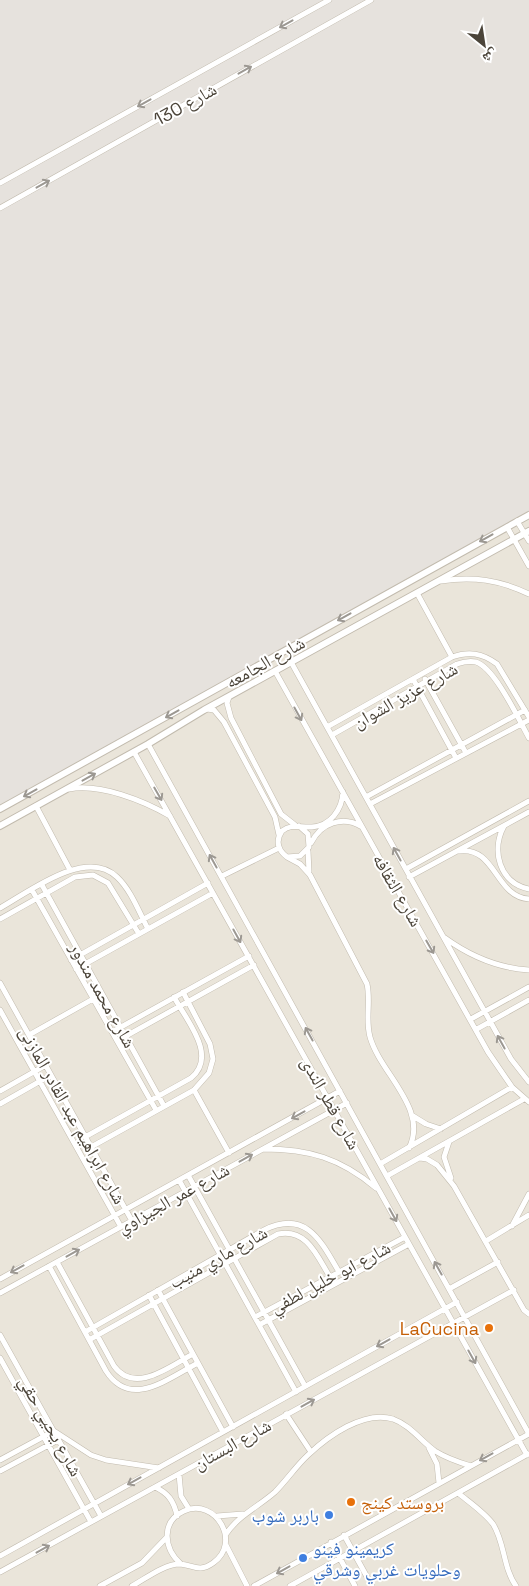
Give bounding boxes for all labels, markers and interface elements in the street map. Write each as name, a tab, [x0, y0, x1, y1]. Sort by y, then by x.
one-way arrow	[280, 19, 294, 29]
north arrow	[459, 20, 509, 70]
text: ش	[479, 45, 501, 68]
one-way arrow	[238, 65, 252, 75]
street label: شارع 130	[149, 77, 221, 131]
one-way arrow	[138, 98, 152, 108]
one-way arrow	[35, 179, 50, 189]
one-way arrow	[480, 534, 494, 544]
one-way arrow	[338, 613, 352, 623]
street label: شارع الجامعه	[221, 631, 309, 693]
street label: شارع عزيز الشوان	[348, 657, 462, 733]
one-way arrow	[294, 706, 304, 720]
one-way arrow	[165, 709, 180, 719]
one-way arrow	[81, 772, 96, 782]
one-way arrow	[154, 786, 164, 801]
one-way arrow	[23, 788, 38, 798]
one-way arrow	[392, 847, 402, 862]
street label: شارع الثقافه	[368, 849, 428, 931]
one-way arrow	[208, 854, 218, 869]
one-way arrow	[233, 928, 243, 943]
street label: شارع محمد مندور	[64, 937, 141, 1052]
one-way arrow	[425, 939, 435, 954]
street label: شارع ابراهيم عبد القادر المازنى	[14, 1022, 132, 1208]
one-way arrow	[303, 1027, 313, 1042]
one-way arrow	[496, 1035, 506, 1050]
street label: شارع قطر الندى	[296, 1053, 366, 1153]
one-way arrow	[290, 1110, 305, 1120]
one-way arrow	[239, 1152, 253, 1162]
street label: شارع عمر الجيزاوي	[113, 1158, 235, 1241]
one-way arrow	[389, 1208, 399, 1222]
street label: شارع ماري منيب	[165, 1221, 273, 1297]
street label: شارع ابو خليل لطفي	[266, 1236, 396, 1322]
one-way arrow	[66, 1247, 80, 1257]
one-way arrow	[433, 1261, 443, 1276]
one-way arrow	[11, 1265, 25, 1275]
place label: LaCucina	[400, 1317, 479, 1340]
marker: LaCucina	[483, 1322, 495, 1334]
one-way arrow	[376, 1338, 391, 1348]
one-way arrow	[468, 1350, 478, 1364]
street label: شارع يحيي حقي	[11, 1372, 88, 1482]
one-way arrow	[300, 1397, 314, 1407]
street label: شارع البستان	[189, 1413, 275, 1475]
one-way arrow	[479, 1452, 494, 1462]
one-way arrow	[128, 1477, 142, 1487]
place label: بروستد كينج	[361, 1491, 444, 1515]
marker: بروستد كينج	[345, 1496, 357, 1508]
place label: باربر شوب	[252, 1504, 319, 1527]
marker: باربر شوب	[323, 1509, 335, 1521]
place label: كريمينو فينو وحلويات غربي وشرقي	[313, 1537, 461, 1584]
one-way arrow	[35, 1543, 49, 1553]
marker: كريمينو فينو وحلويات غربي وشرقي	[297, 1552, 309, 1564]
one-way arrow	[276, 1565, 290, 1575]

